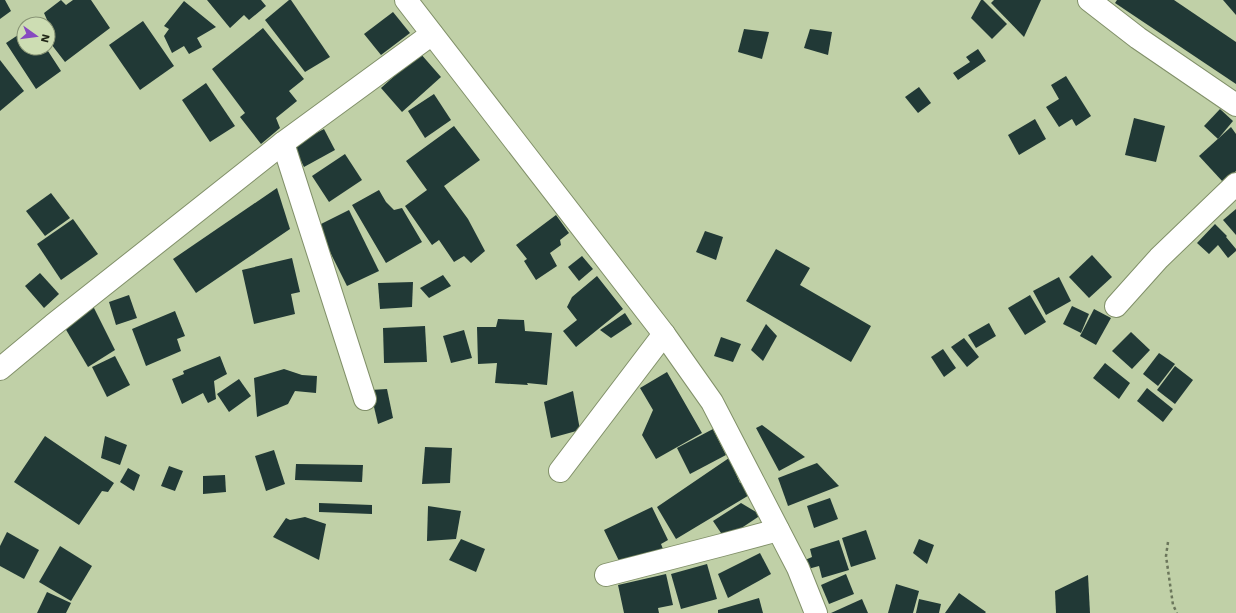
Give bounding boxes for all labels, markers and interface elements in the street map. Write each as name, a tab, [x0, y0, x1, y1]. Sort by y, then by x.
north arrow	[16, 16, 56, 56]
text: N	[38, 33, 53, 44]

